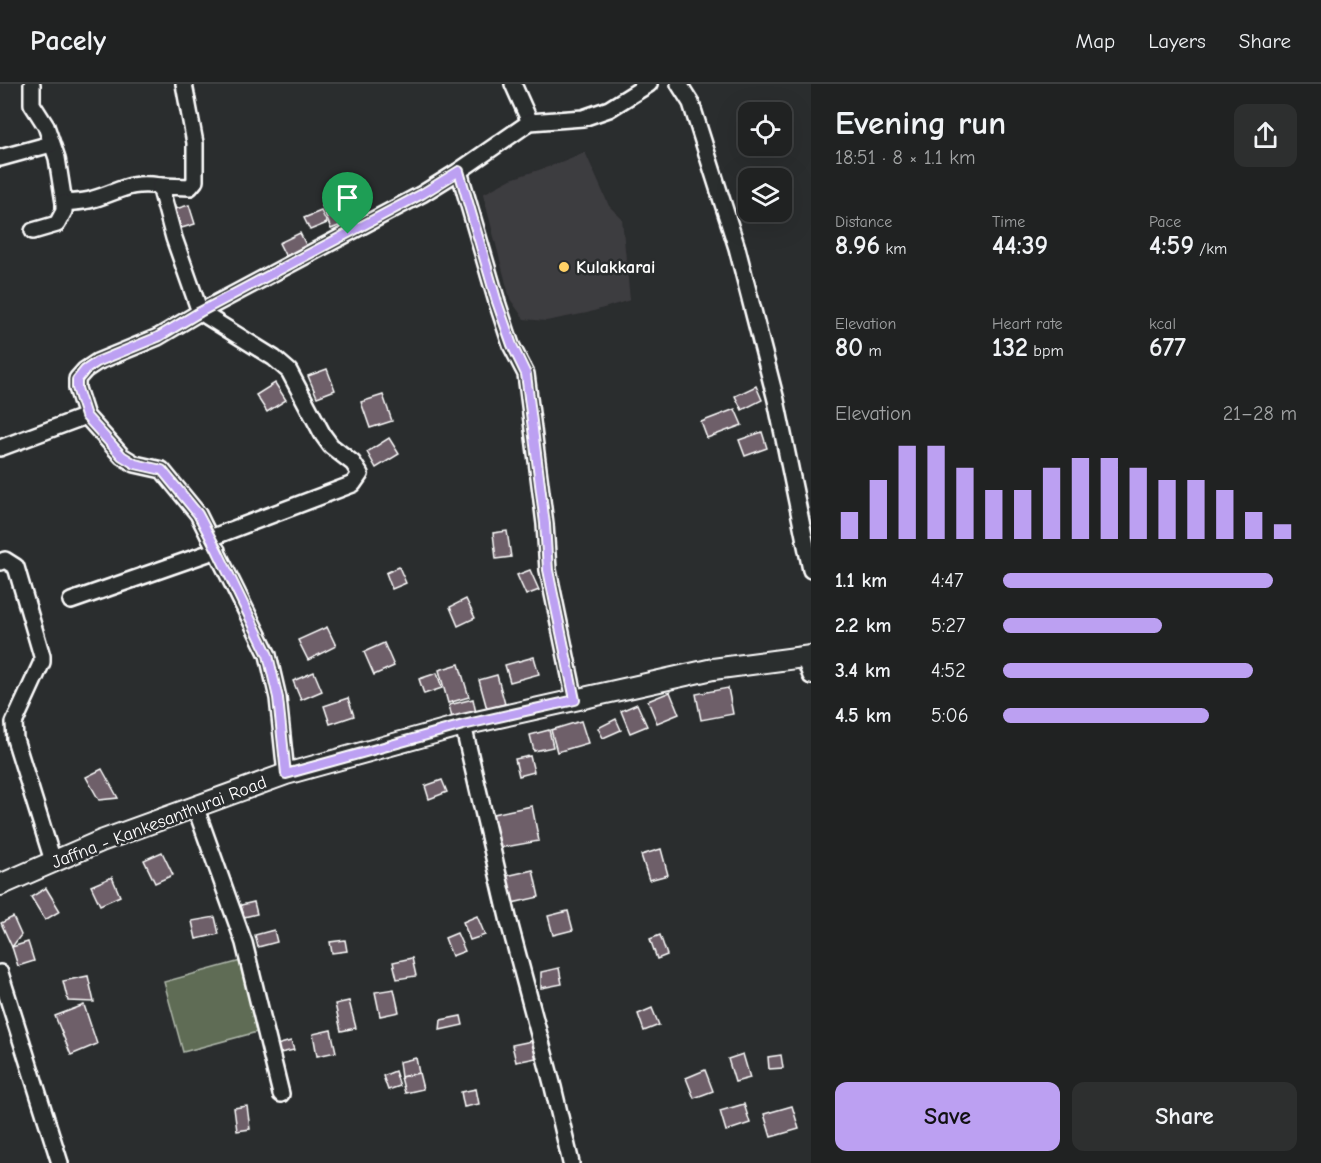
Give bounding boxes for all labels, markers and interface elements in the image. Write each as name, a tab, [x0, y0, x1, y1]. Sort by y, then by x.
text: Pacely	[30, 25, 106, 57]
text: Map	[1076, 29, 1115, 53]
text: Layers	[1148, 29, 1206, 53]
text: Share	[1239, 29, 1291, 53]
map controls	[738, 102, 792, 222]
button: locate	[738, 102, 792, 156]
text: Evening run	[835, 104, 1006, 142]
button: share	[1234, 104, 1297, 167]
text: 18:51 · 8 × 1.1 km	[835, 146, 975, 169]
button: layers	[738, 168, 792, 222]
pin	[322, 172, 373, 234]
icon: arrive	[331, 181, 364, 214]
text: Distance	[835, 213, 892, 231]
text: Time	[992, 213, 1025, 231]
text: Pace	[1149, 213, 1181, 231]
text: 8.96	[835, 231, 880, 261]
text: 44:39	[992, 231, 1048, 261]
text: 4:59	[1149, 231, 1194, 261]
text: km	[880, 240, 907, 258]
text: /km	[1194, 240, 1227, 258]
place label: Kulakkarai	[576, 257, 656, 278]
marker: Kulakkarai	[557, 260, 571, 274]
text: Elevation	[835, 315, 896, 333]
text: Heart rate	[992, 315, 1063, 333]
text: kcal	[1149, 315, 1176, 333]
text: 80	[835, 333, 863, 363]
text: 132	[992, 333, 1028, 363]
text: 677	[1149, 333, 1186, 363]
text: m	[863, 342, 882, 360]
text: bpm	[1028, 342, 1064, 360]
text: Elevation	[835, 402, 912, 425]
text: 21–28 m	[1223, 402, 1297, 425]
text: 1.1 km	[835, 569, 887, 592]
text: 4:47	[931, 569, 963, 592]
text: 2.2 km	[835, 614, 891, 637]
text: 5:27	[931, 614, 965, 637]
text: 3.4 km	[835, 659, 891, 682]
text: 4:52	[931, 659, 966, 682]
text: 4.5 km	[835, 704, 891, 727]
text: 5:06	[931, 704, 968, 727]
street label: Jaffna - Kankesanthurai Road	[49, 772, 270, 873]
button: Save	[835, 1082, 1060, 1151]
button: Share	[1072, 1082, 1297, 1151]

